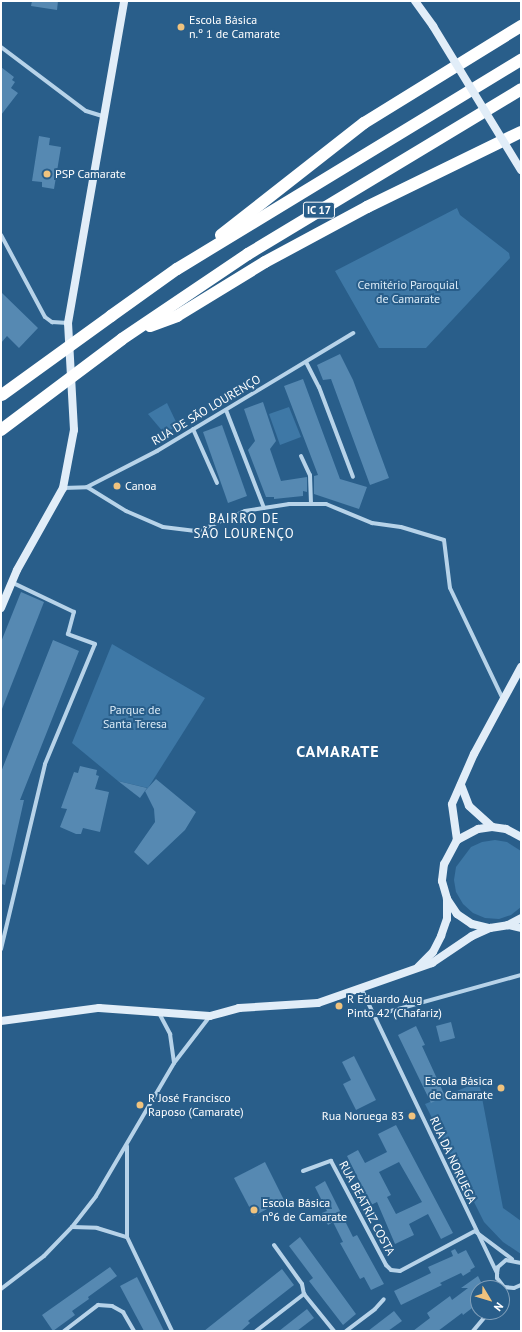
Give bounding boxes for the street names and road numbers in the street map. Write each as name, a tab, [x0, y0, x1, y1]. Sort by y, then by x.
road number: IC 17	[302, 201, 336, 219]
street label: RUA DE SÃO LOURENÇO	[149, 372, 263, 448]
street label: RUA DA NORUEGA	[426, 1114, 480, 1206]
street label: RUA BEATRIZ COSTA	[336, 1158, 398, 1258]

